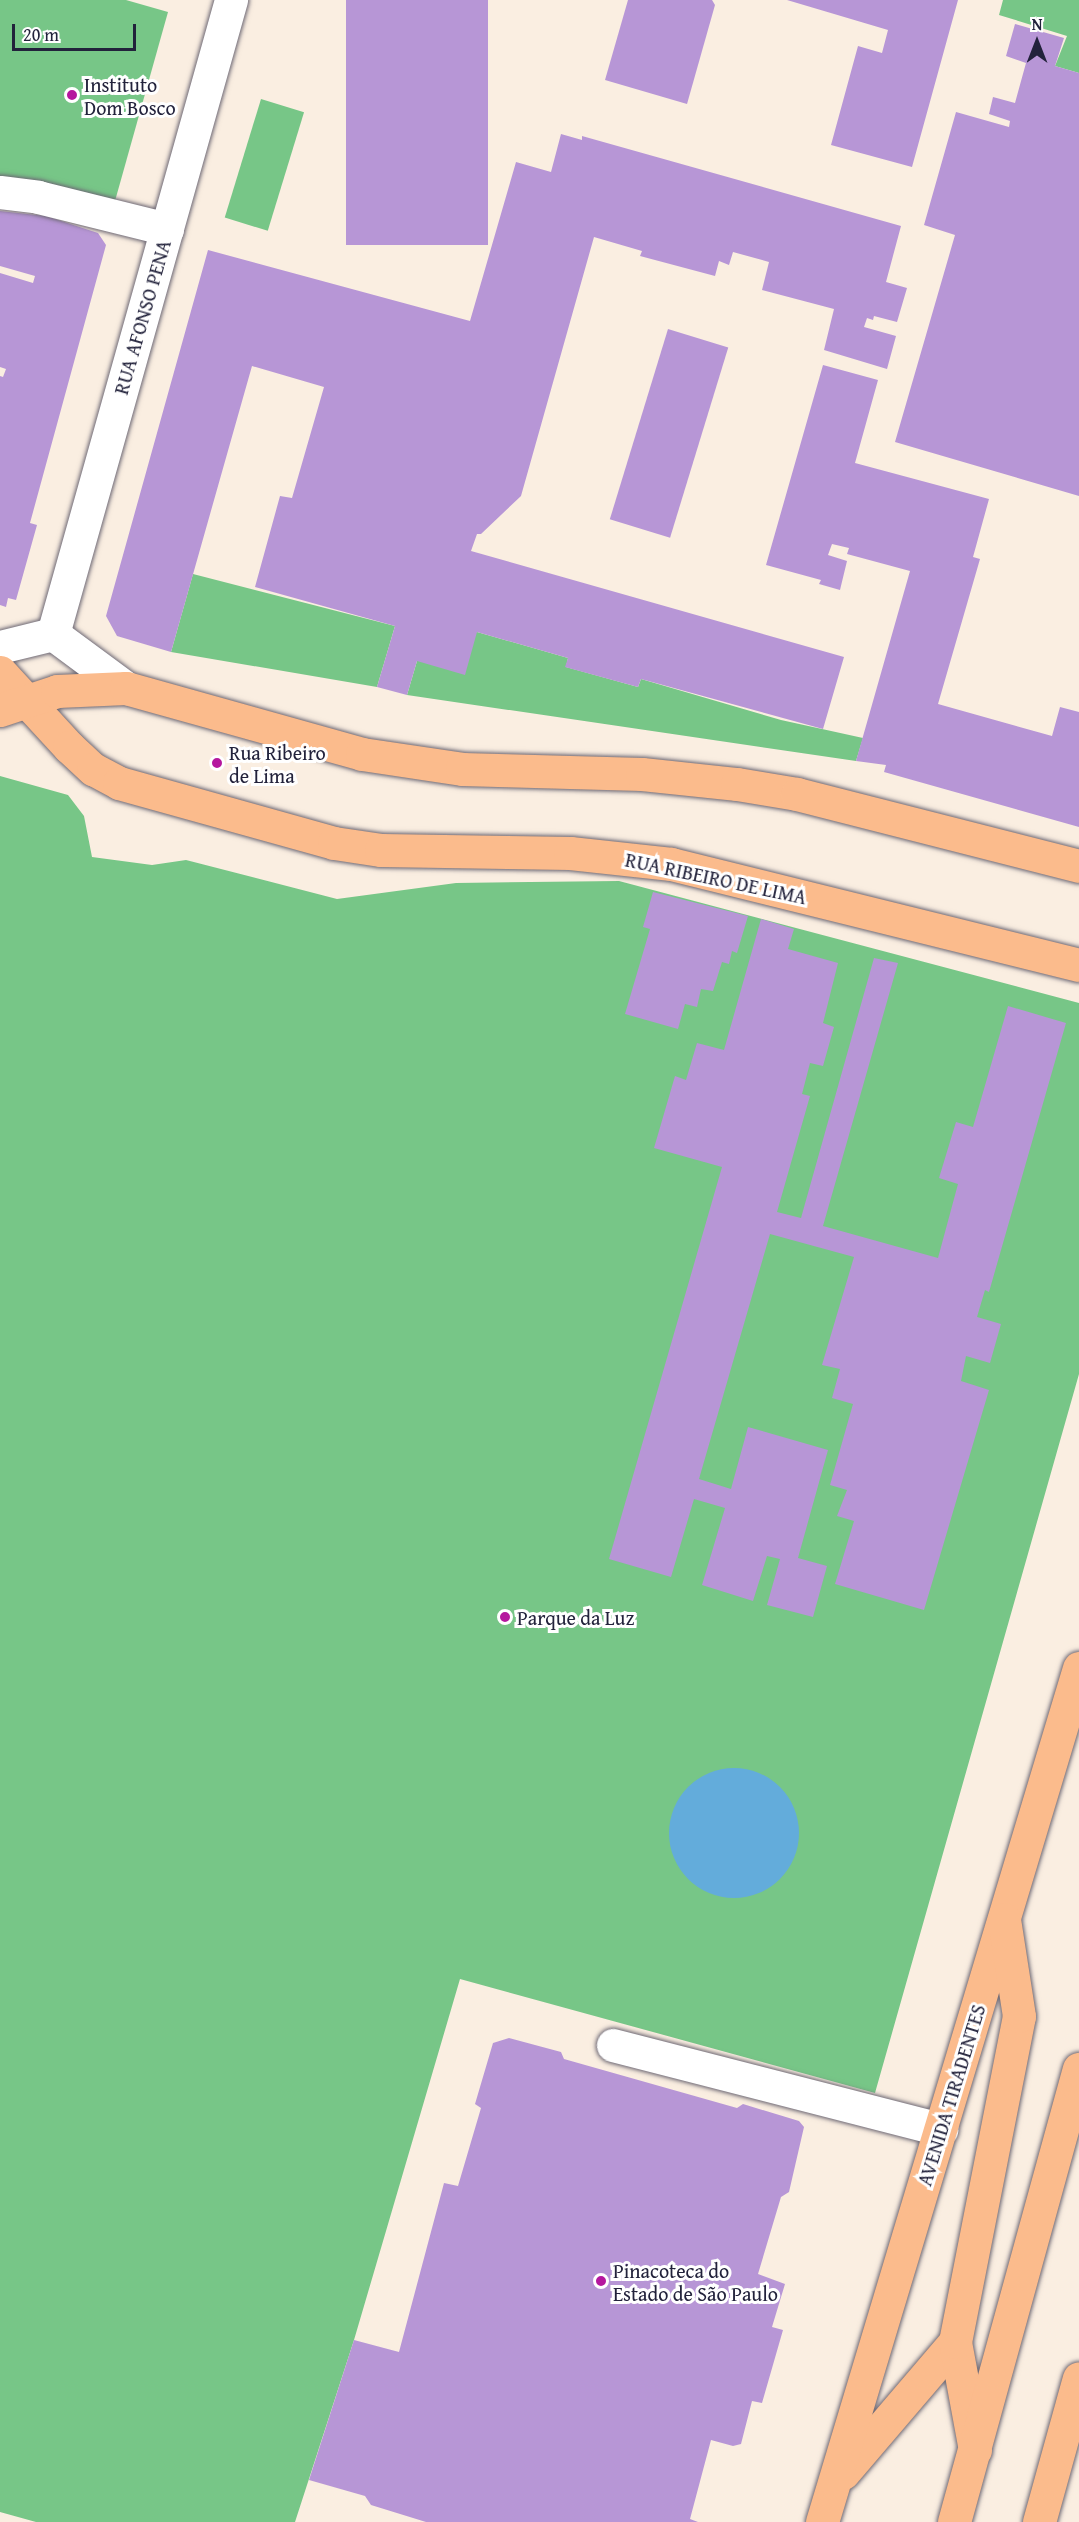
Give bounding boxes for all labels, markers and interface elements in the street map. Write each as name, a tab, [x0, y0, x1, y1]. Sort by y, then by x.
scale bar	[15, 12, 140, 50]
north arrow	[1007, 12, 1067, 72]
text: N	[1032, 12, 1042, 36]
text: 20 m	[23, 21, 59, 48]
place label: Instituto Dom Bosco	[84, 72, 176, 119]
marker: Instituto Dom Bosco	[65, 88, 79, 102]
street label: RUA AFONSO PENA	[108, 237, 176, 397]
place label: Rua Ribeiro de Lima	[229, 740, 326, 787]
marker: Rua Ribeiro de Lima	[210, 756, 224, 770]
street label: RUA RIBEIRO DE LIMA	[623, 847, 809, 909]
place label: Parque da Luz	[517, 1605, 634, 1629]
marker: Parque da Luz	[498, 1610, 512, 1624]
street label: AVENIDA TIRADENTES	[912, 2001, 990, 2189]
place label: Pinacoteca do Estado de São Paulo	[613, 2258, 778, 2305]
marker: Pinacoteca do Estado de São Paulo	[594, 2274, 608, 2288]

